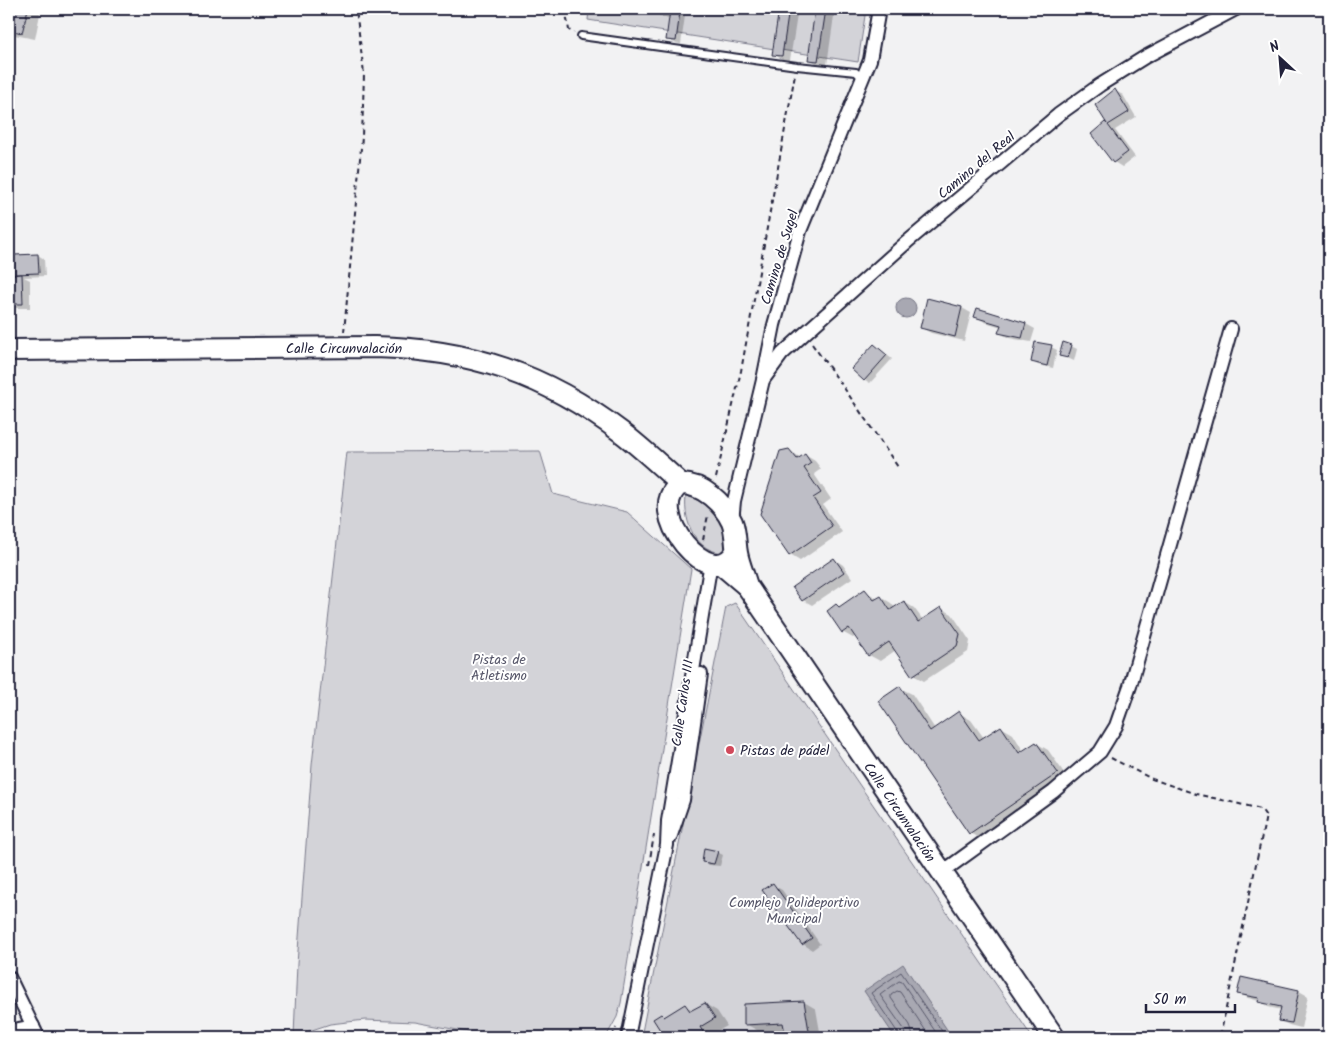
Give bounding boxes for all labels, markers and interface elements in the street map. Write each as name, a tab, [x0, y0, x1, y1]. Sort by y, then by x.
north arrow	[1256, 32, 1306, 82]
text: N	[1266, 35, 1284, 59]
street label: Camino del Real	[933, 126, 1021, 205]
street label: Camino de Sugel	[755, 207, 805, 308]
street label: Calle Circunvalación	[286, 338, 402, 360]
park label: Pistas de Atletismo	[471, 649, 527, 687]
street label: Calle Carlos III	[666, 658, 700, 748]
place label: Pistas de pádel	[740, 740, 830, 762]
marker: Pistas de pádel	[724, 744, 736, 756]
street label: Calle Circunvalación	[858, 758, 941, 867]
park label: Complejo Polideportivo Municipal	[729, 892, 859, 930]
scale bar	[1146, 981, 1234, 1013]
text: 50 m	[1153, 988, 1187, 1012]

